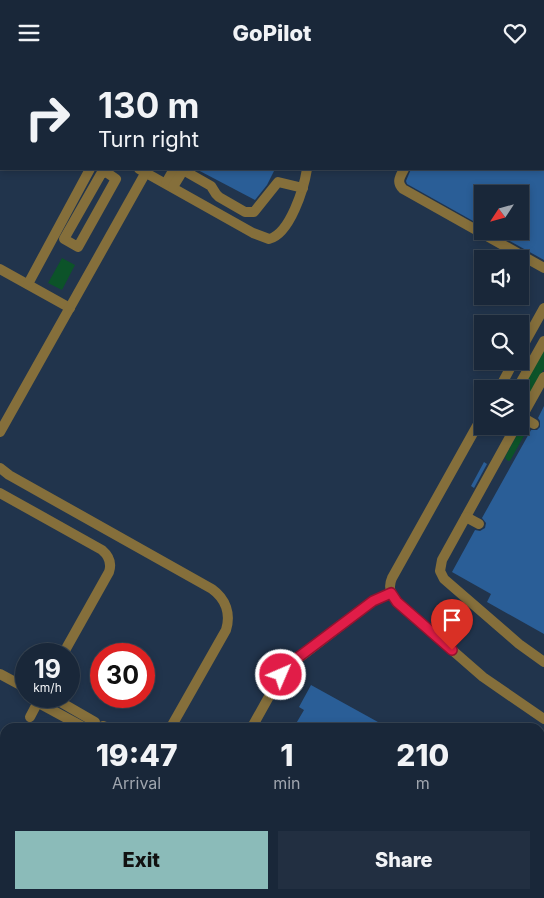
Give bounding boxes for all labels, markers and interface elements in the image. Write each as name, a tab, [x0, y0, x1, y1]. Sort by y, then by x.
icon: menu	[15, 19, 43, 47]
icon: heart	[501, 19, 529, 47]
text: GoPilot	[233, 20, 312, 46]
text: 130 m	[98, 84, 200, 126]
icon: right	[15, 85, 80, 150]
text: Turn right	[98, 126, 199, 152]
north arrow	[474, 185, 529, 240]
map controls	[474, 185, 529, 435]
button: sound	[474, 250, 529, 305]
button: search	[474, 315, 529, 370]
button: layers	[474, 380, 529, 435]
pin	[431, 599, 473, 650]
icon: arrive	[438, 606, 466, 634]
speed limit sign: 30	[90, 643, 155, 708]
position arrow	[254, 648, 306, 700]
text: 19	[34, 654, 61, 684]
text: km/h	[33, 680, 62, 695]
text: 19:47	[96, 737, 178, 773]
text: 1	[280, 737, 294, 773]
text: 210	[396, 737, 449, 773]
text: Arrival	[112, 773, 161, 793]
text: min	[273, 773, 301, 793]
text: m	[416, 773, 430, 793]
button: Exit	[15, 831, 268, 889]
button: Share	[278, 831, 530, 889]

